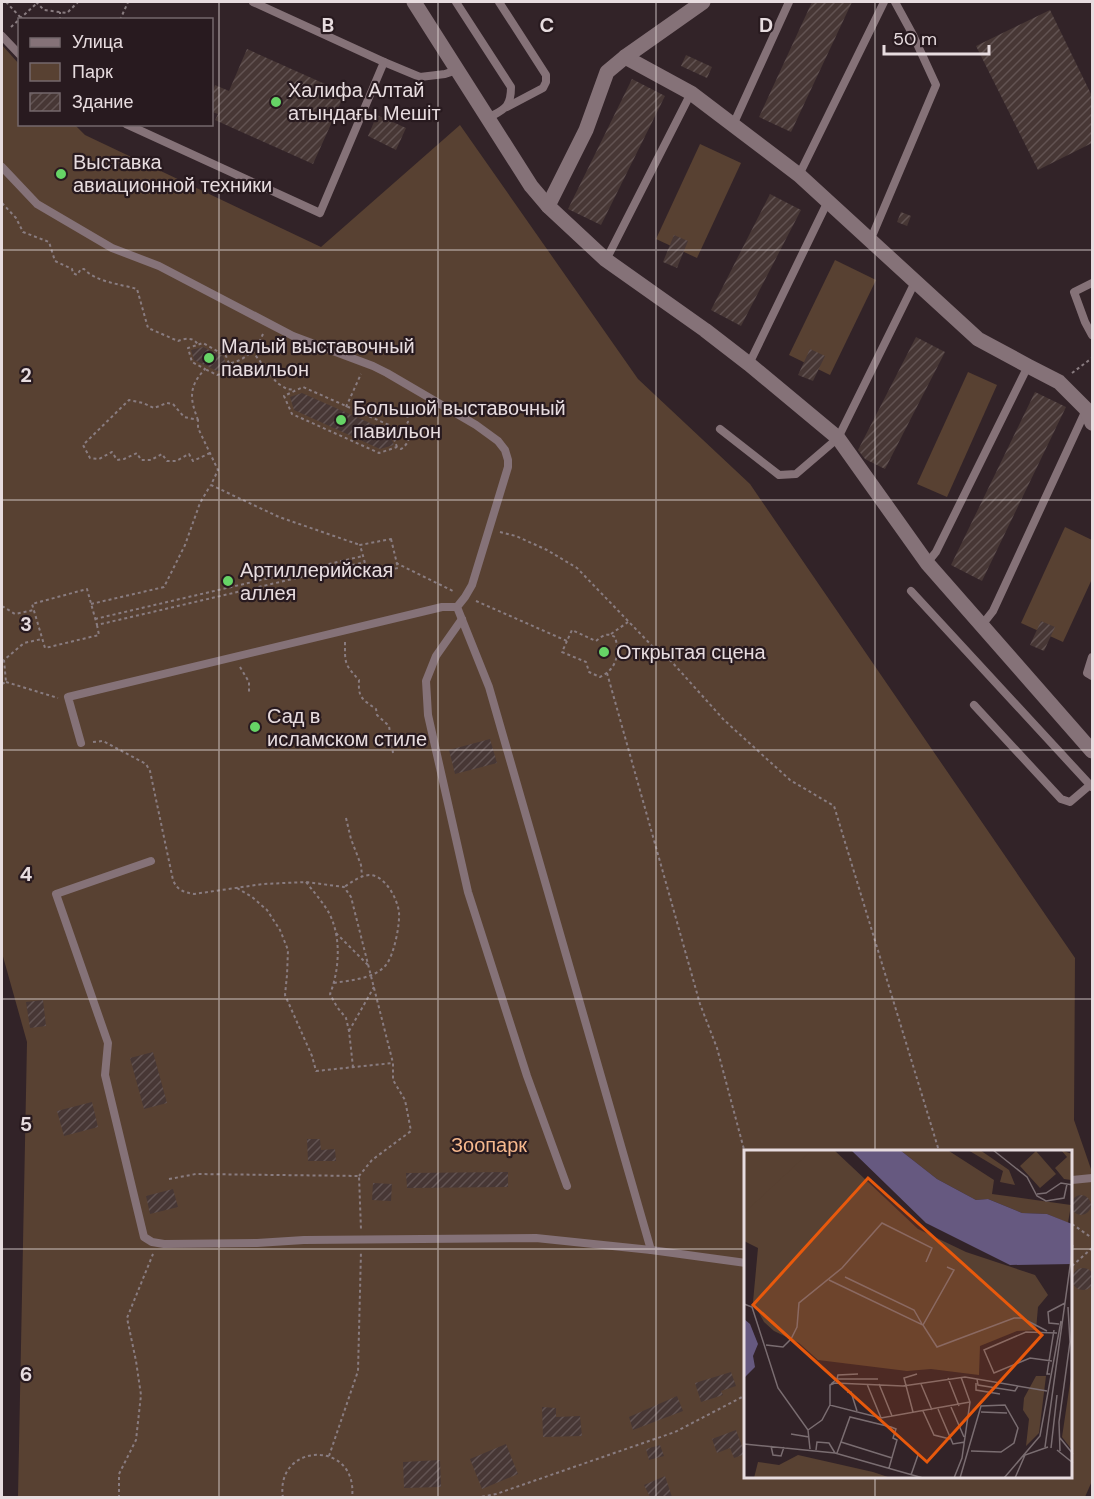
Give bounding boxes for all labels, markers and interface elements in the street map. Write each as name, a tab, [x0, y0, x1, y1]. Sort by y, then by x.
text: B	[322, 12, 334, 38]
text: C	[540, 12, 554, 38]
text: D	[759, 12, 773, 38]
legend	[18, 18, 213, 126]
scale bar	[884, 18, 989, 56]
text: 50 m	[893, 27, 937, 51]
text: Улица	[72, 30, 124, 54]
text: Парк	[72, 60, 113, 84]
place label: Халифа Алтай атындағы Мешіт	[288, 77, 441, 126]
text: Здание	[72, 90, 133, 114]
marker: Халифа Алтай атындағы Мешіт	[269, 95, 283, 109]
place label: Выставка авиационной техники	[73, 149, 272, 198]
marker: Выставка авиационной техники	[54, 167, 68, 181]
place label: Малый выставочный павильон	[221, 333, 415, 382]
marker: Малый выставочный павильон	[202, 351, 216, 365]
text: 2	[20, 362, 32, 388]
place label: Большой выставочный павильон	[353, 395, 566, 444]
marker: Большой выставочный павильон	[334, 413, 348, 427]
place label: Артиллерийская аллея	[240, 557, 393, 606]
marker: Артиллерийская аллея	[221, 574, 235, 588]
text: 3	[20, 611, 32, 637]
place label: Открытая сцена	[616, 639, 767, 665]
marker: Открытая сцена	[597, 645, 611, 659]
place label: Сад в исламском стиле	[267, 703, 427, 752]
marker: Сад в исламском стиле	[248, 720, 262, 734]
text: 4	[20, 861, 33, 887]
text: 5	[20, 1111, 32, 1137]
park label: Зоопарк	[451, 1132, 527, 1158]
inset map	[744, 1150, 1073, 1478]
text: 6	[20, 1361, 32, 1387]

